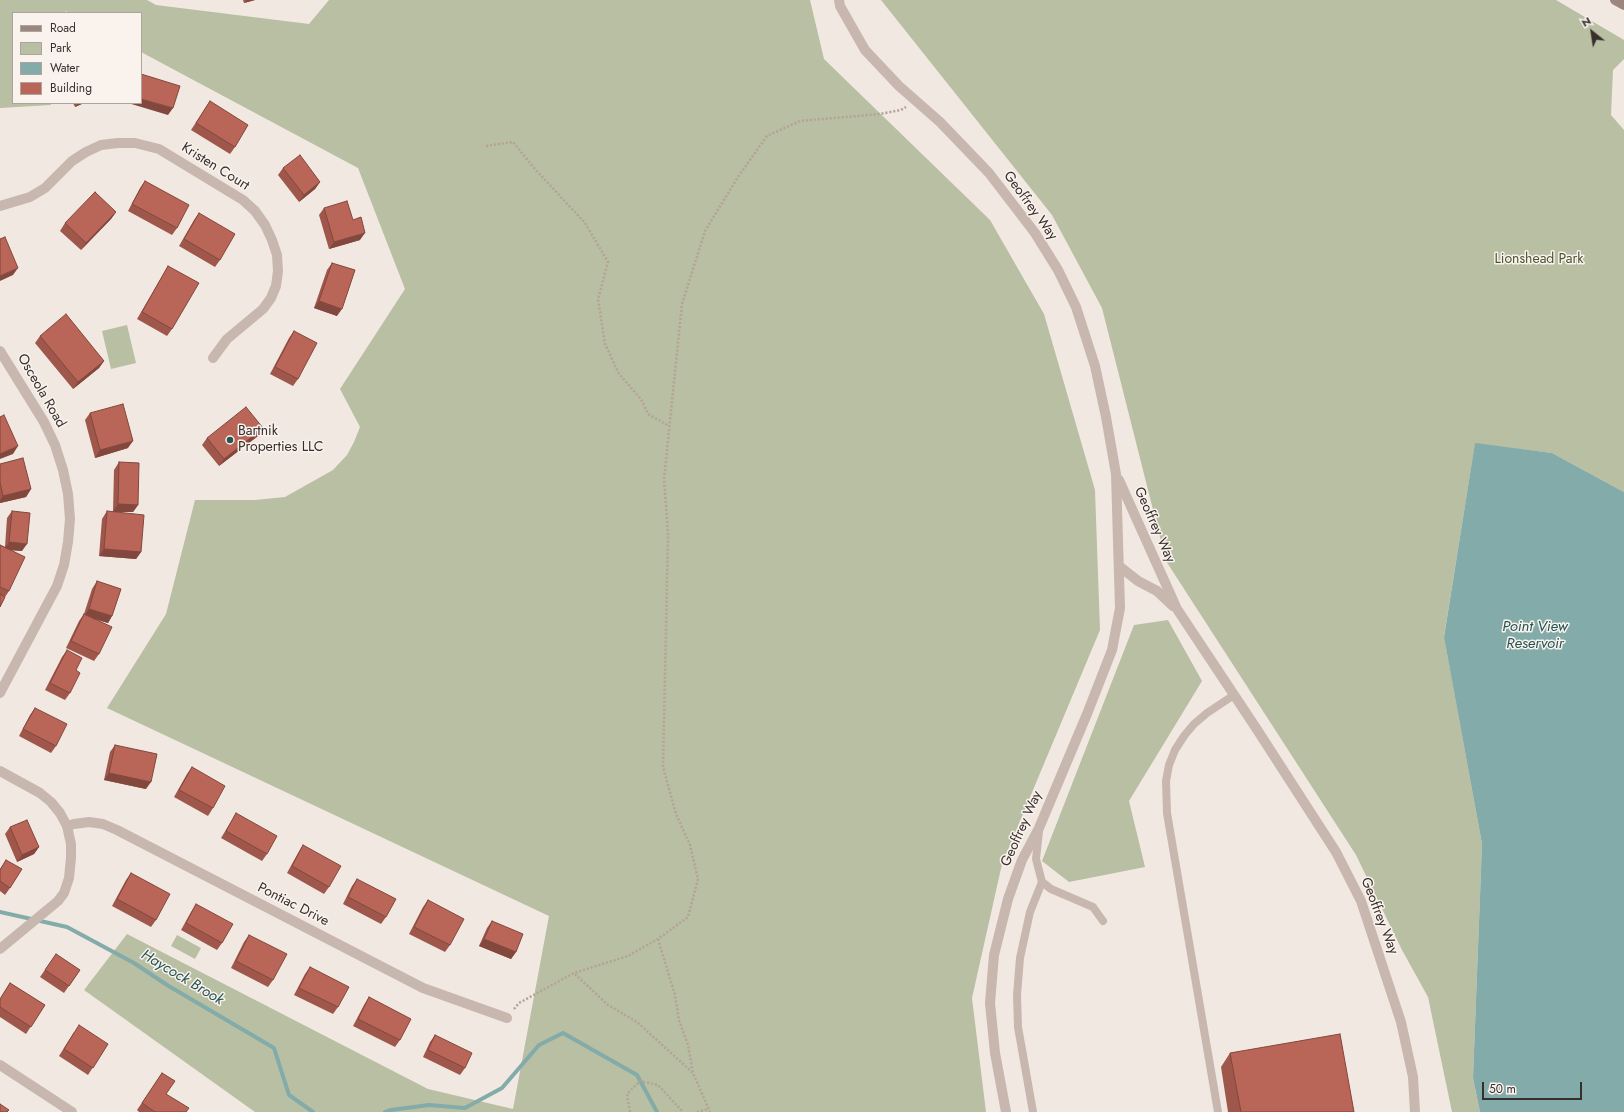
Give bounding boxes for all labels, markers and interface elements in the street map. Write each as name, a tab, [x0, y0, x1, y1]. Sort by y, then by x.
legend	[12, 12, 142, 104]
north arrow	[1572, 12, 1612, 52]
text: N	[1578, 12, 1594, 31]
text: Road	[50, 19, 76, 37]
text: Park	[50, 39, 71, 57]
text: Water	[50, 59, 80, 77]
text: Building	[50, 79, 92, 97]
street label: Kristen Court	[178, 140, 252, 194]
street label: Geoffrey Way	[999, 168, 1061, 244]
park label: Lionshead Park	[1495, 252, 1583, 268]
street label: Osceola Road	[13, 351, 69, 431]
place label: Bartnik Properties LLC	[238, 424, 323, 456]
marker: Bartnik Properties LLC	[225, 435, 235, 445]
street label: Geoffrey Way	[1130, 485, 1178, 565]
water label: Point View Reservoir	[1502, 618, 1568, 653]
street label: Geoffrey Way	[998, 789, 1046, 869]
street label: Geoffrey Way	[1357, 875, 1401, 957]
street label: Pontiac Drive	[254, 880, 332, 930]
water label: Haycock Brook	[138, 946, 226, 1010]
scale bar	[1484, 1074, 1584, 1100]
text: 50 m	[1489, 1080, 1516, 1098]

